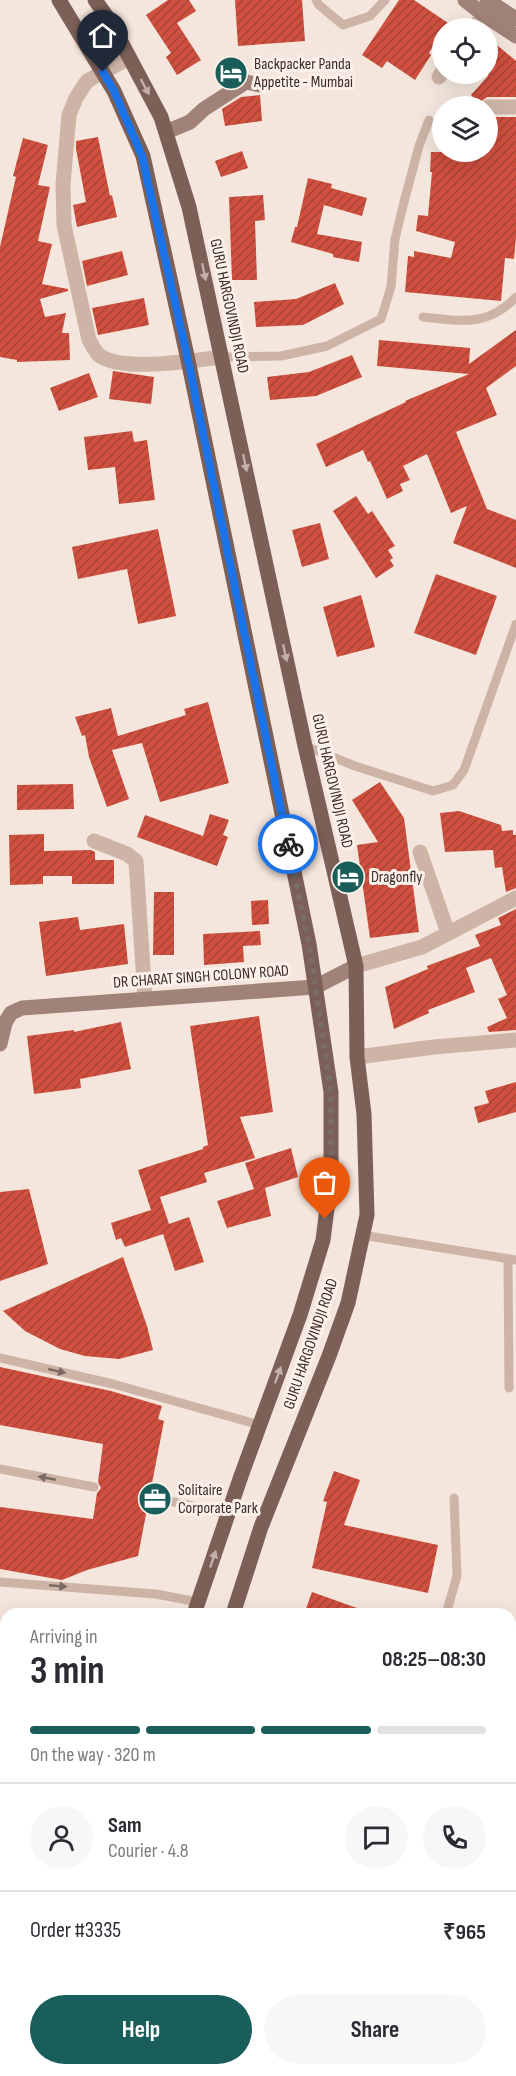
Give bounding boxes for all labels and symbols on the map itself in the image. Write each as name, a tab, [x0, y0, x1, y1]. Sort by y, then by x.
pin	[77, 10, 128, 72]
hotel icon: Backpacker Panda Appetite - Mumbai	[213, 55, 249, 91]
place label: Backpacker Panda Appetite - Mumbai	[253, 55, 353, 92]
one-way arrow	[140, 79, 150, 96]
street label: GURU HARGOVINDJI ROAD	[205, 237, 253, 375]
one-way arrow	[199, 263, 209, 281]
one-way arrow	[240, 453, 250, 472]
one-way arrow	[281, 644, 290, 663]
street label: GURU HARGOVINDJI ROAD	[307, 712, 357, 850]
courier	[258, 814, 318, 874]
hotel icon: Dragonfly	[330, 859, 366, 895]
place label: Dragonfly	[371, 868, 422, 887]
street label: DR CHARAT SINGH COLONY ROAD	[112, 961, 290, 993]
pin	[299, 1157, 350, 1219]
street label: GURU HARGOVINDJI ROAD	[280, 1276, 342, 1412]
one-way arrow	[274, 1366, 284, 1384]
one-way arrow	[48, 1367, 66, 1377]
one-way arrow	[37, 1473, 56, 1482]
office icon: Solitaire Corporate Park	[137, 1481, 173, 1517]
place label: Solitaire Corporate Park	[178, 1481, 258, 1518]
one-way arrow	[208, 1550, 218, 1568]
one-way arrow	[49, 1581, 68, 1591]

